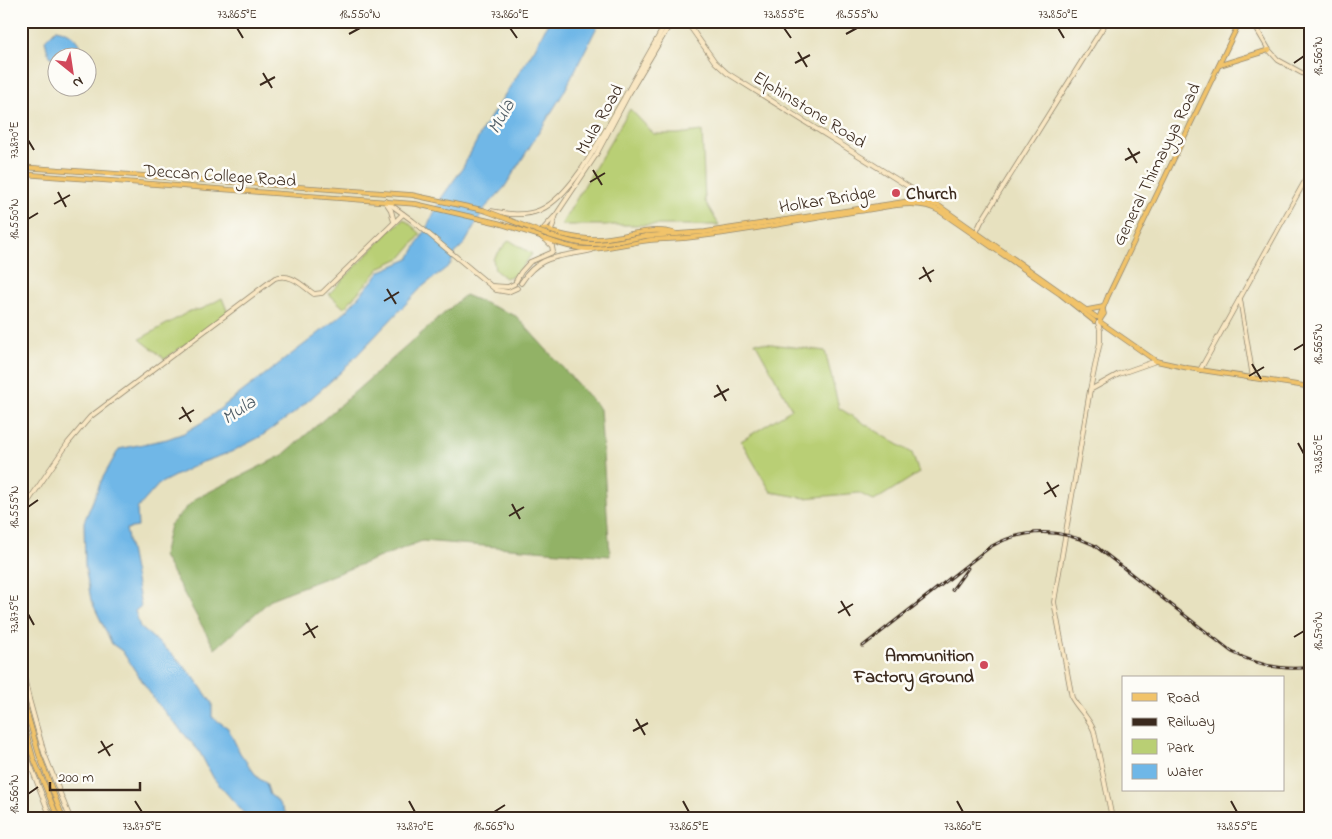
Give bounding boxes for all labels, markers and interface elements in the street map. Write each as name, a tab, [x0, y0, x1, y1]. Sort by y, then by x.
text: 73.865°E	[217, 6, 257, 24]
text: 18.550°N	[340, 6, 381, 24]
text: 73.860°E	[491, 6, 529, 24]
text: 73.855°E	[763, 6, 805, 24]
text: 18.555°N	[836, 6, 878, 24]
text: 73.850°E	[1038, 6, 1078, 24]
text: 18.560°N	[1310, 36, 1328, 76]
north arrow	[48, 48, 98, 98]
street label: Elphinstone Road	[747, 65, 871, 156]
text: N	[68, 71, 87, 93]
street label: General Thimayya Road	[1107, 79, 1209, 251]
street label: Mula Road	[570, 80, 631, 160]
water label: Mula	[482, 94, 523, 139]
text: 73.870°E	[6, 121, 24, 159]
street label: Deccan College Road	[142, 159, 297, 196]
street label: Holkar Bridge	[777, 180, 878, 222]
place label: Church	[906, 182, 957, 208]
marker: Church	[890, 187, 902, 199]
text: 18.550°N	[6, 199, 24, 240]
text: 18.565°N	[1310, 323, 1328, 365]
water label: Mula	[217, 389, 262, 432]
text: 73.850°E	[1310, 434, 1328, 474]
text: 18.555°N	[6, 486, 24, 528]
text: 73.875°E	[6, 594, 24, 634]
text: 18.570°N	[1310, 611, 1328, 651]
place label: Ammunition Factory Ground	[853, 644, 975, 692]
marker: Ammunition Factory Ground	[978, 659, 990, 671]
legend	[1122, 676, 1284, 792]
text: Road	[1167, 687, 1200, 709]
text: Railway	[1167, 711, 1215, 734]
text: Park	[1167, 737, 1195, 759]
scale bar	[50, 759, 140, 791]
text: Water	[1167, 761, 1203, 783]
text: 200 m	[58, 767, 94, 789]
text: 18.560°N	[6, 774, 24, 814]
text: 73.875°E	[122, 818, 162, 836]
text: 73.870°E	[396, 818, 434, 836]
text: 18.565°N	[473, 818, 515, 836]
text: 73.865°E	[669, 818, 709, 836]
text: 73.860°E	[944, 818, 982, 836]
text: 73.855°E	[1216, 818, 1258, 836]

